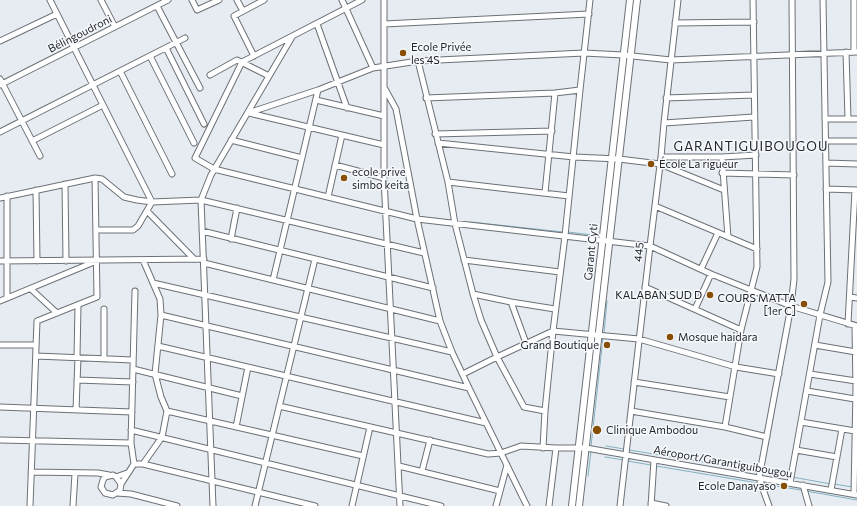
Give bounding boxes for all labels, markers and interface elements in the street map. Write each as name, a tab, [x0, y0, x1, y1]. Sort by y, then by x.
street label: Bélingoudroni	[46, 12, 114, 56]
place label: Ecole Privée les 4S	[411, 40, 471, 66]
marker: Ecole Privée les 4S	[398, 48, 408, 58]
district label: GARANTIGUIBOUGOU	[674, 139, 828, 155]
place label: École La rigueur	[659, 157, 738, 171]
marker: École La rigueur	[646, 159, 656, 169]
place label: ecole prive simbo keita	[352, 165, 409, 191]
marker: ecole prive simbo keita	[339, 173, 349, 183]
street label: Garant Cyti	[581, 223, 601, 281]
street label: 445	[631, 242, 647, 262]
place label: KALABAN SUD D	[615, 288, 702, 302]
marker: KALABAN SUD D	[705, 290, 715, 300]
place label: COURS MATTA [1er C]	[718, 291, 796, 317]
marker: COURS MATTA [1er C]	[799, 299, 809, 309]
place label: Mosque haidara	[678, 330, 757, 344]
marker: Mosque haidara	[665, 332, 675, 342]
place label: Grand Boutique	[521, 338, 599, 352]
marker: Grand Boutique	[602, 340, 612, 350]
place label: Clinique Ambodou	[606, 423, 698, 437]
marker: Clinique Ambodou	[591, 424, 603, 436]
street label: Aéroport/Garantiguibougou	[653, 443, 793, 481]
place label: Ecole Danayaso	[698, 479, 776, 493]
marker: Ecole Danayaso	[779, 481, 789, 491]

